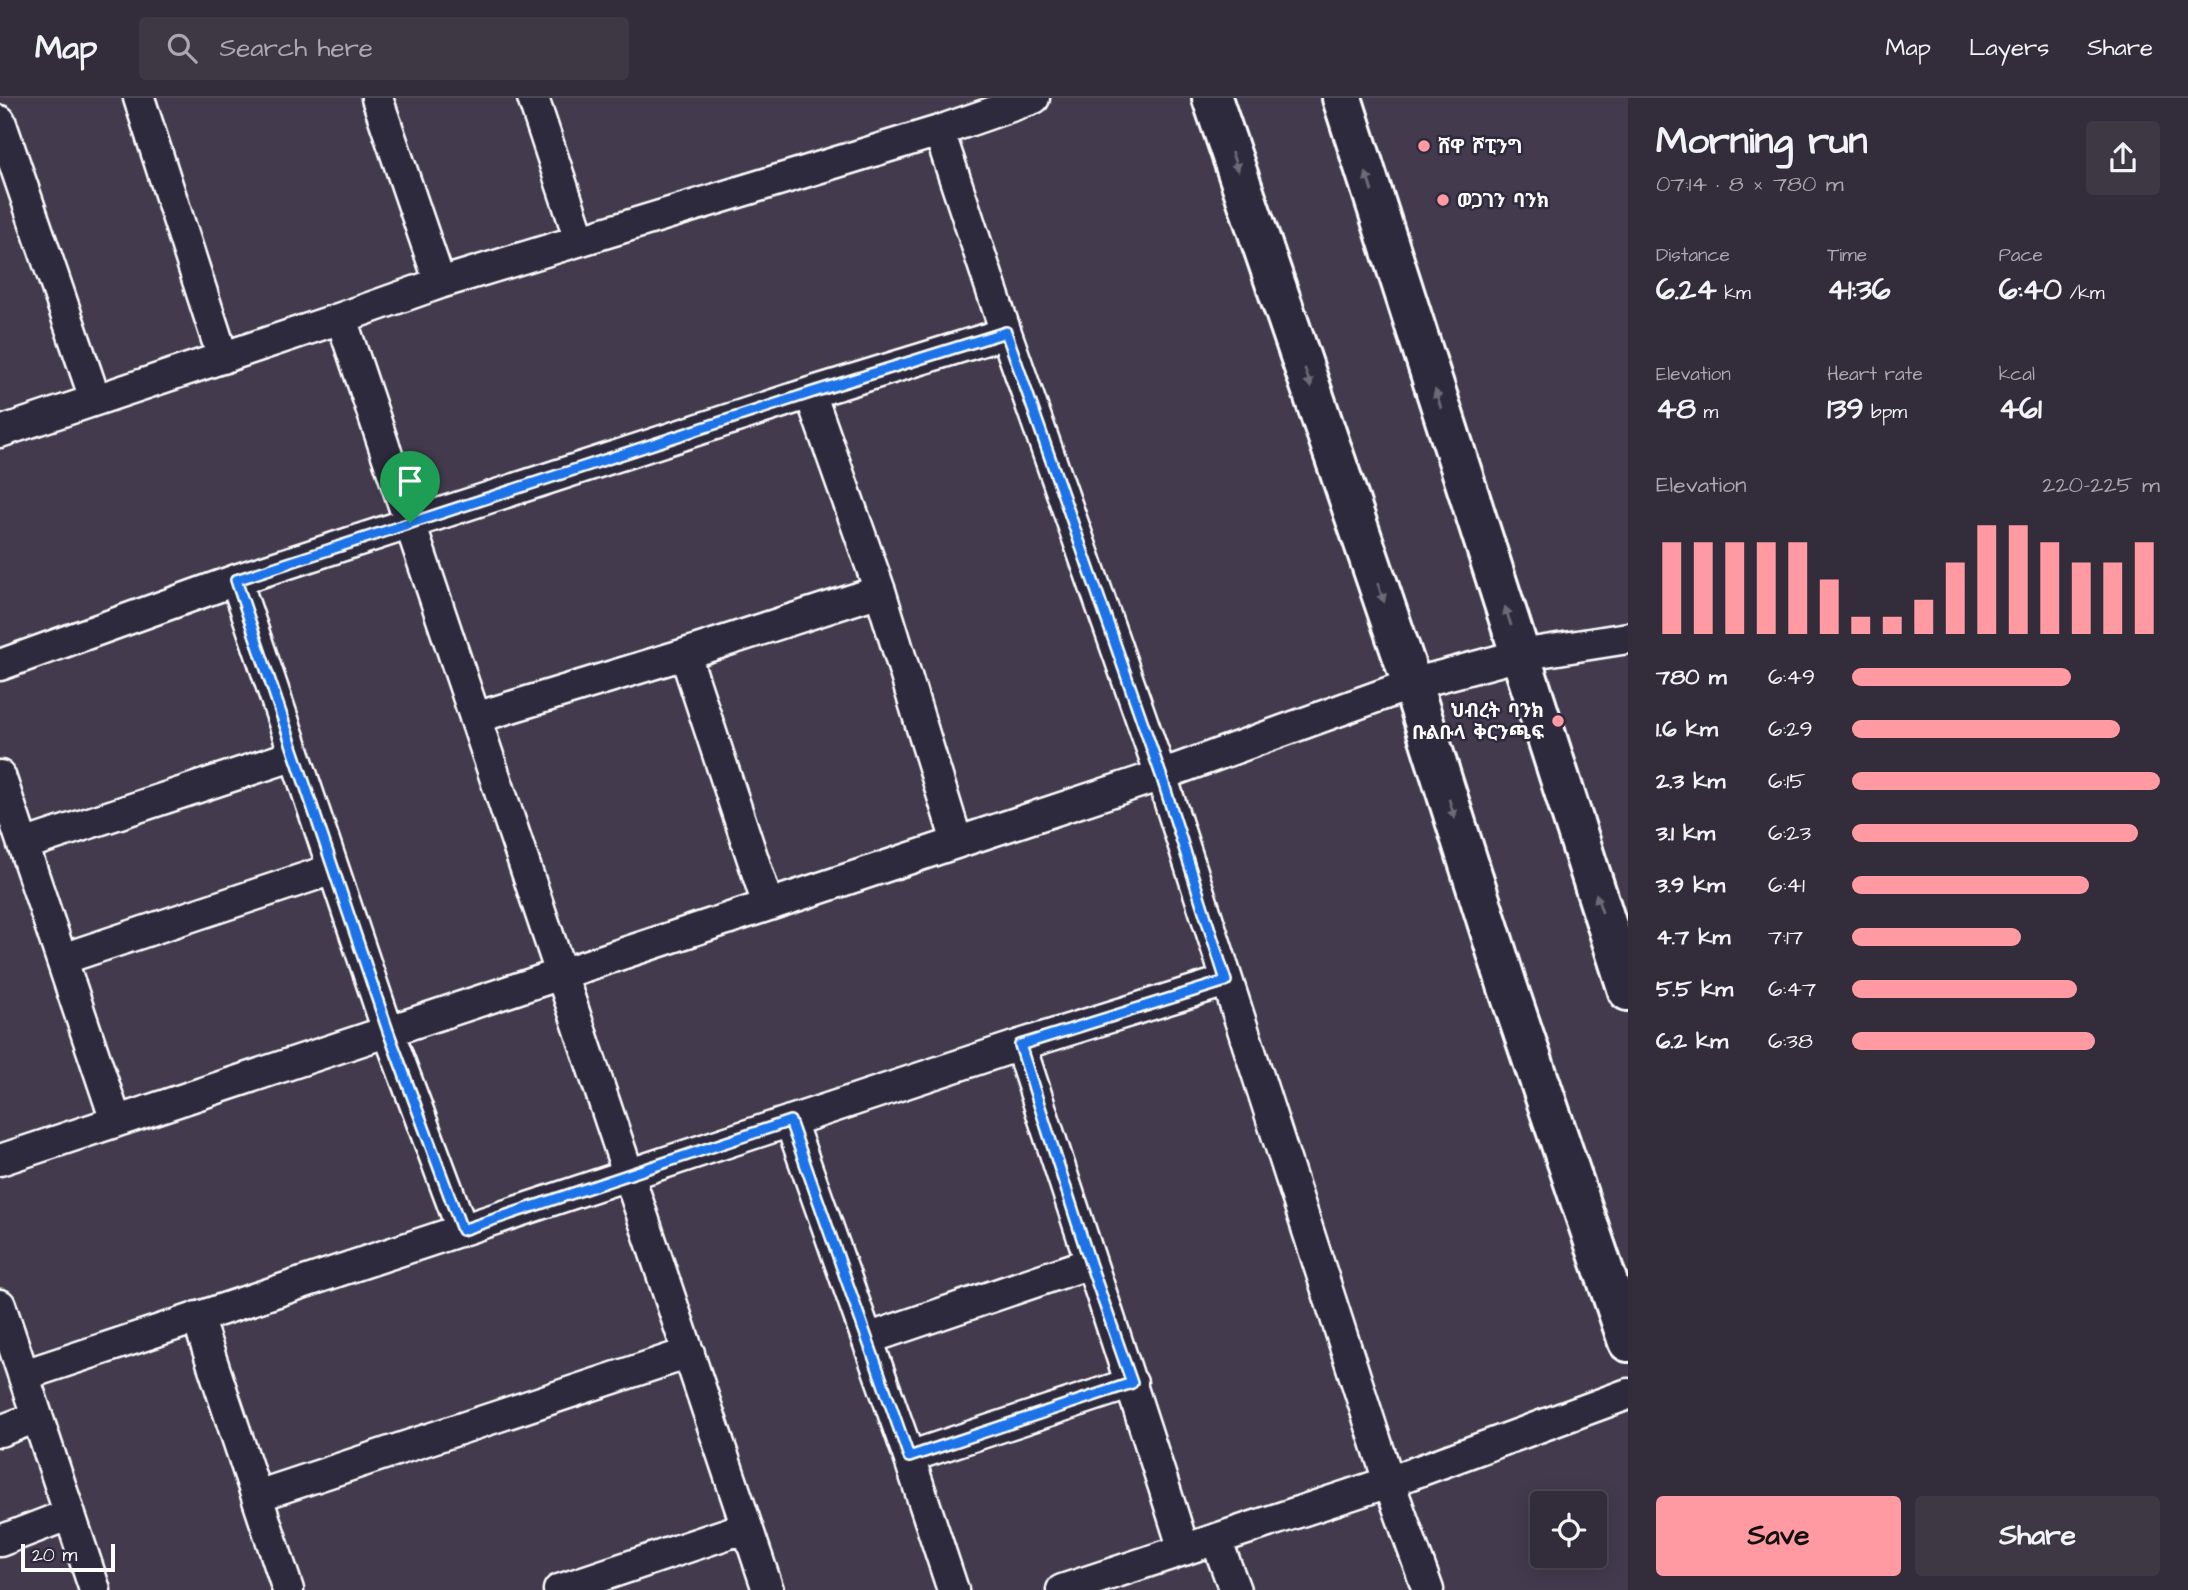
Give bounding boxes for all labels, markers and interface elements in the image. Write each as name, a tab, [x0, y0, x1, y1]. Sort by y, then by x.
search box	[139, 17, 629, 80]
text: Map	[35, 25, 97, 71]
icon: search	[163, 29, 201, 67]
text: Search here	[219, 30, 373, 66]
text: Map	[1886, 31, 1931, 65]
text: Layers	[1969, 31, 2049, 65]
text: Share	[2087, 31, 2153, 65]
text: Morning run	[1656, 116, 1868, 168]
button: share	[2086, 121, 2160, 195]
place label: ሸዋ ሾፒንግ	[1438, 134, 1522, 161]
marker: ሸዋ ሾፒንግ	[1416, 138, 1432, 154]
one-way arrow	[1230, 152, 1241, 173]
text: 07:14 · 8 × 780 m	[1656, 168, 1844, 200]
one-way arrow	[1364, 172, 1374, 193]
place label: ወጋገን ባንክ	[1457, 188, 1549, 215]
marker: ወጋገን ባንክ	[1435, 192, 1451, 208]
text: Distance	[1656, 242, 1730, 269]
text: Time	[1827, 242, 1867, 269]
text: Pace	[1999, 242, 2043, 269]
text: 6.24	[1656, 269, 1717, 311]
text: 41:36	[1827, 269, 1891, 311]
text: 6:40	[1999, 269, 2062, 311]
text: km	[1717, 280, 1751, 307]
text: /km	[2062, 280, 2105, 307]
text: Elevation	[1656, 361, 1731, 388]
text: Heart rate	[1827, 361, 1923, 388]
text: kcal	[1999, 361, 2035, 388]
one-way arrow	[1303, 367, 1314, 388]
one-way arrow	[1433, 388, 1443, 409]
text: 48	[1656, 388, 1696, 430]
text: 139	[1827, 388, 1864, 430]
text: 461	[1999, 388, 2042, 430]
text: m	[1696, 399, 1718, 426]
text: bpm	[1864, 399, 1907, 426]
pin	[380, 451, 440, 523]
icon: arrive	[391, 462, 429, 500]
text: Elevation	[1656, 469, 1747, 501]
text: 220–225 m	[2042, 469, 2160, 501]
one-way arrow	[1376, 583, 1387, 604]
one-way arrow	[1502, 605, 1512, 626]
text: 780 m	[1656, 661, 1727, 693]
text: 6:49	[1768, 661, 1815, 693]
place label: ህብረት ባንክ ቡልቡላ ቅርንጫፍ	[1412, 698, 1544, 747]
marker: ህብረት ባንክ ቡልቡላ ቅርንጫፍ	[1550, 713, 1566, 729]
text: 1.6 km	[1656, 713, 1718, 745]
text: 6:29	[1768, 713, 1813, 745]
text: 2.3 km	[1656, 765, 1725, 797]
text: 6:15	[1768, 765, 1806, 797]
one-way arrow	[1447, 799, 1457, 820]
text: 3.1 km	[1656, 817, 1715, 849]
text: 6:23	[1768, 817, 1811, 849]
text: 3.9 km	[1656, 869, 1725, 901]
text: 6:41	[1768, 869, 1805, 901]
one-way arrow	[1593, 892, 1603, 913]
text: 4.7 km	[1656, 921, 1730, 953]
text: 7:17	[1768, 921, 1803, 953]
text: 5.5 km	[1656, 973, 1733, 1005]
text: 6:47	[1768, 973, 1816, 1005]
text: 6.2 km	[1656, 1025, 1728, 1057]
text: 6:38	[1768, 1025, 1813, 1057]
map controls	[1530, 1491, 1607, 1568]
button: locate	[1530, 1491, 1607, 1568]
button: Save	[1656, 1496, 1901, 1576]
button: Share	[1915, 1496, 2160, 1576]
scale bar	[21, 1541, 116, 1573]
text: 20 m	[32, 1542, 77, 1569]

